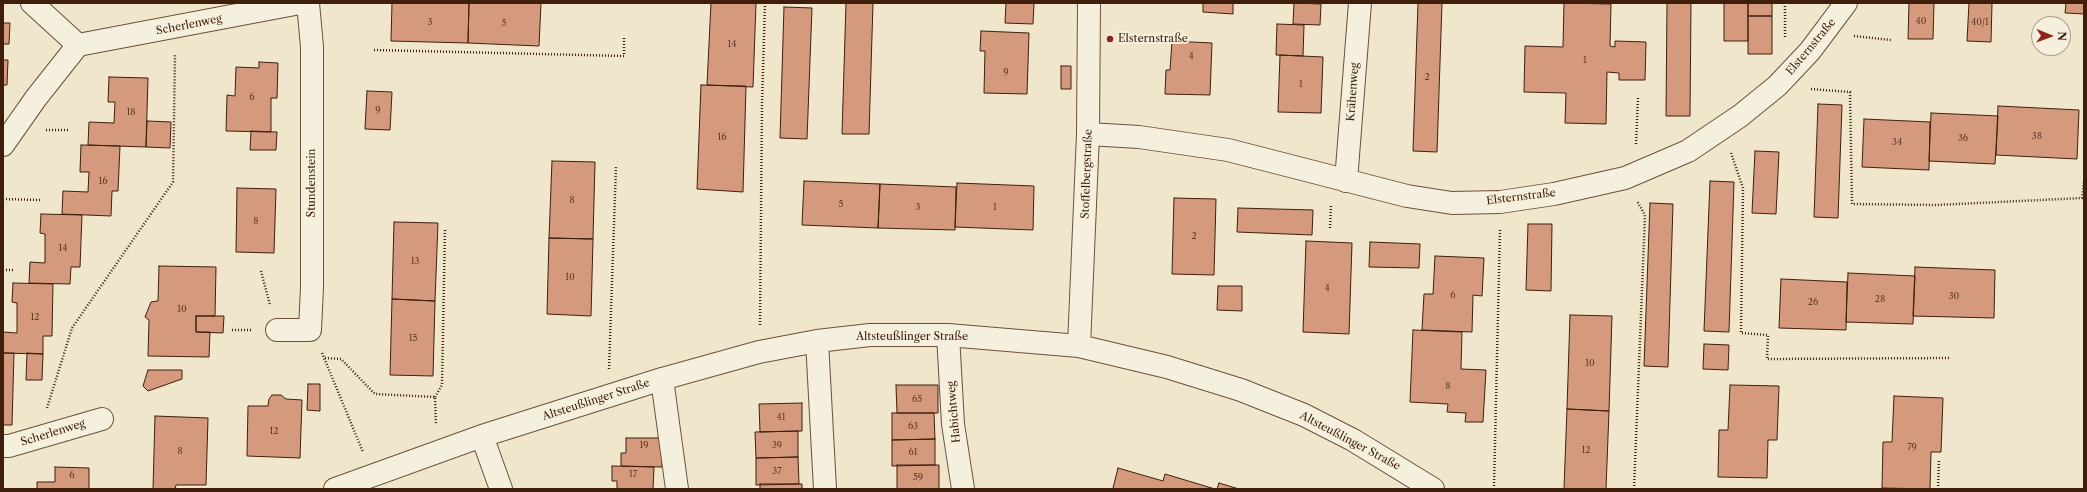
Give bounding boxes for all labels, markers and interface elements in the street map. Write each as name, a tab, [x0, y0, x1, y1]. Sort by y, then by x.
street label: Scherlenweg	[155, 12, 223, 38]
street label: Elsternstraße	[1783, 16, 1839, 78]
house number: 40	[1916, 16, 1926, 26]
north arrow	[2031, 16, 2071, 56]
house number: 3	[428, 17, 432, 27]
house number: 40/1	[1971, 17, 1989, 27]
house number: 5	[502, 18, 506, 28]
text: N	[2055, 31, 2069, 41]
place label: Elsternstraße	[1118, 32, 1188, 46]
marker: Elsternstraße	[1105, 34, 1115, 44]
house number: 14	[728, 39, 736, 49]
house number: 4	[1188, 51, 1194, 61]
house number: 1	[1583, 55, 1587, 65]
street label: Krähenweg	[1344, 62, 1362, 122]
house number: 9	[1003, 67, 1009, 77]
house number: 2	[1424, 72, 1430, 82]
house number: 1	[1299, 79, 1303, 89]
house number: 6	[249, 92, 255, 102]
house number: 9	[375, 105, 381, 115]
house number: 18	[126, 107, 136, 117]
street label: Stoffelbergstraße	[1079, 129, 1095, 219]
house number: 38	[2032, 131, 2042, 141]
house number: 16	[717, 132, 727, 142]
house number: 36	[1958, 133, 1968, 143]
house number: 34	[1892, 137, 1902, 147]
street label: Stundenstein	[305, 149, 319, 217]
house number: 16	[98, 176, 108, 186]
street label: Elsternstraße	[1485, 186, 1557, 208]
house number: 8	[569, 195, 575, 205]
house number: 5	[839, 199, 843, 209]
house number: 3	[916, 202, 920, 212]
house number: 1	[993, 202, 997, 212]
house number: 8	[253, 216, 259, 226]
house number: 2	[1191, 231, 1197, 241]
house number: 14	[59, 243, 67, 253]
house number: 13	[411, 256, 419, 266]
house number: 10	[565, 272, 575, 282]
house number: 4	[1324, 283, 1330, 293]
house number: 6	[1450, 290, 1456, 300]
house number: 30	[1949, 291, 1959, 301]
house number: 28	[1875, 294, 1885, 304]
house number: 26	[1808, 297, 1818, 307]
house number: 10	[177, 304, 187, 314]
house number: 12	[31, 312, 39, 322]
street label: Altsteußlinger Straße	[856, 330, 968, 344]
house number: 15	[409, 333, 417, 343]
house number: 10	[1585, 358, 1595, 368]
street label: Altsteußlinger Straße	[541, 376, 651, 424]
street label: Habichtweg	[945, 380, 963, 444]
house number: 8	[1445, 381, 1451, 391]
house number: 65	[912, 394, 922, 404]
street label: Altsteußlinger Straße	[1297, 409, 1403, 473]
house number: 41	[777, 412, 785, 422]
street label: Scherlenweg	[19, 417, 87, 449]
house number: 63	[908, 421, 918, 431]
house number: 12	[270, 426, 278, 436]
house number: 19	[639, 440, 649, 450]
house number: 39	[772, 440, 782, 450]
house number: 79	[1907, 442, 1917, 452]
house number: 12	[1582, 445, 1590, 455]
house number: 8	[177, 446, 183, 456]
house number: 61	[908, 447, 918, 457]
house number: 37	[772, 466, 782, 476]
house number: 17	[629, 469, 637, 479]
house number: 6	[69, 470, 75, 480]
house number: 59	[913, 472, 923, 482]

